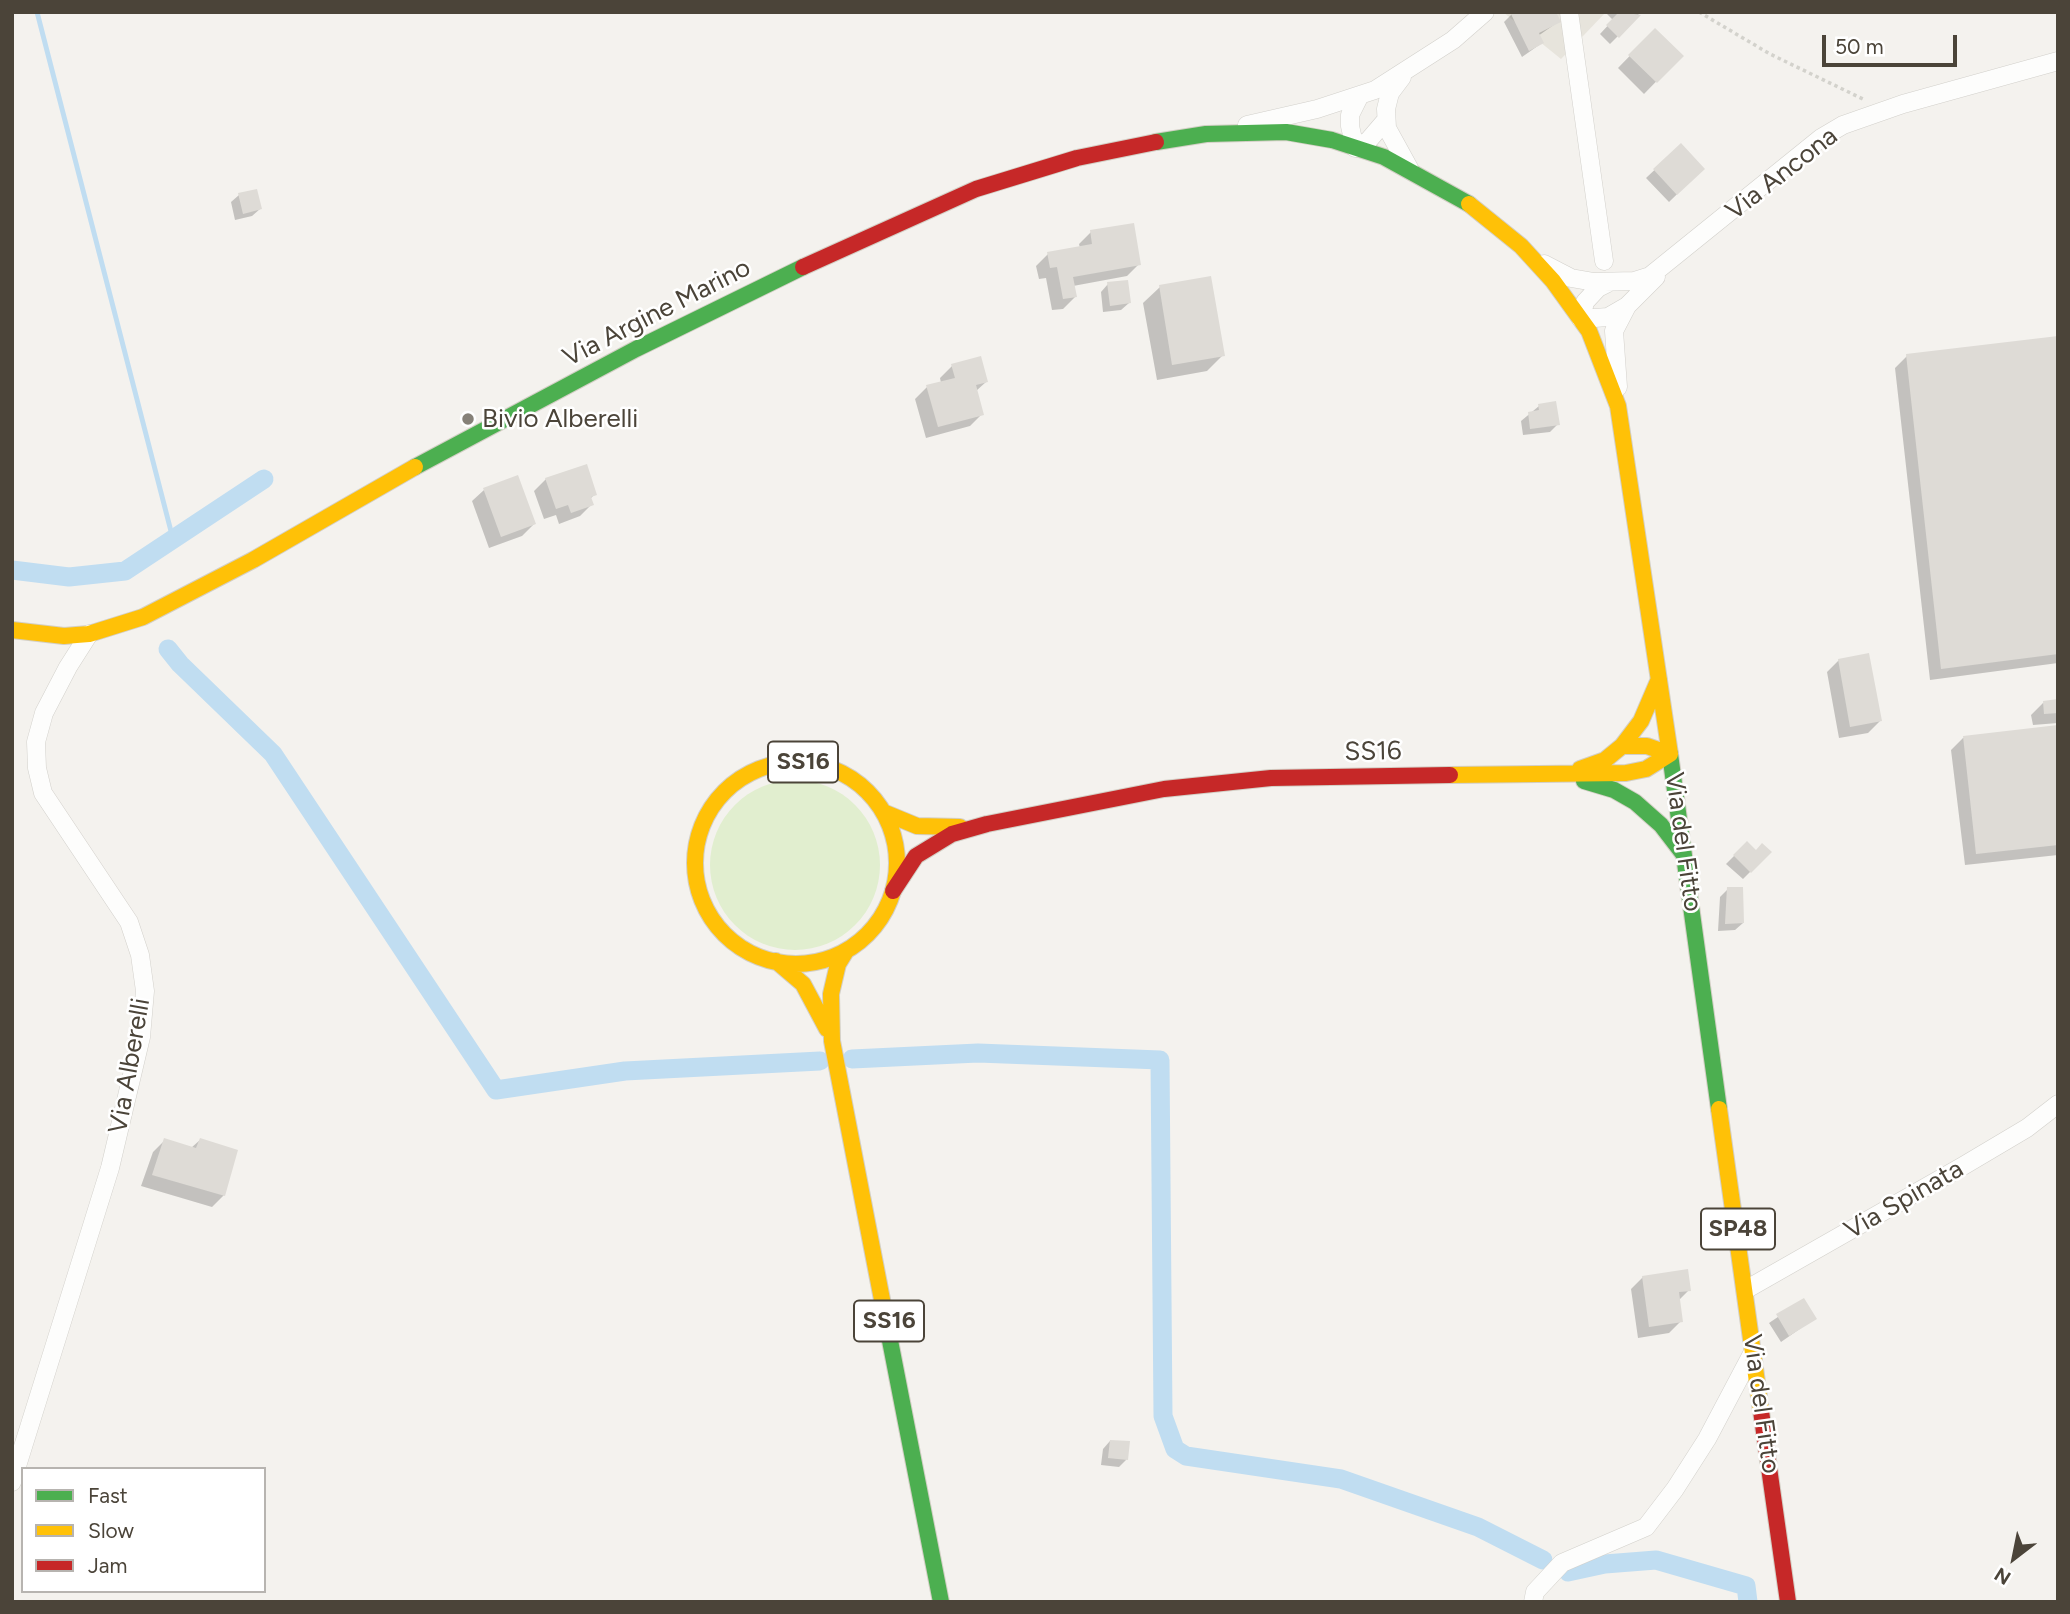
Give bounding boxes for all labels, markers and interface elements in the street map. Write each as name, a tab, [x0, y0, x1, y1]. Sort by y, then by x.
scale bar	[1825, 21, 1960, 65]
text: 50 m	[1835, 34, 1884, 59]
street label: Via Ancona	[1720, 121, 1844, 227]
street label: Via Argine Marino	[558, 252, 756, 374]
place label: Bivio Alberelli	[482, 403, 638, 435]
marker: Bivio Alberelli	[460, 411, 476, 427]
street label: SS16	[1344, 736, 1402, 768]
road number: SS16	[768, 742, 838, 782]
street label: Via del Fitto	[1658, 770, 1708, 914]
street label: Via Alberelli	[103, 996, 157, 1136]
street label: Via Spinata	[1839, 1154, 1969, 1246]
road number: SP48	[1701, 1209, 1775, 1250]
road number: SS16	[854, 1301, 924, 1342]
street label: Via del Fitto	[1736, 1332, 1786, 1476]
legend	[21, 1467, 266, 1593]
text: Fast	[88, 1483, 128, 1508]
text: Slow	[88, 1518, 134, 1543]
north arrow	[1979, 1523, 2049, 1593]
text: Jam	[88, 1553, 127, 1578]
text: N	[1990, 1563, 2015, 1590]

